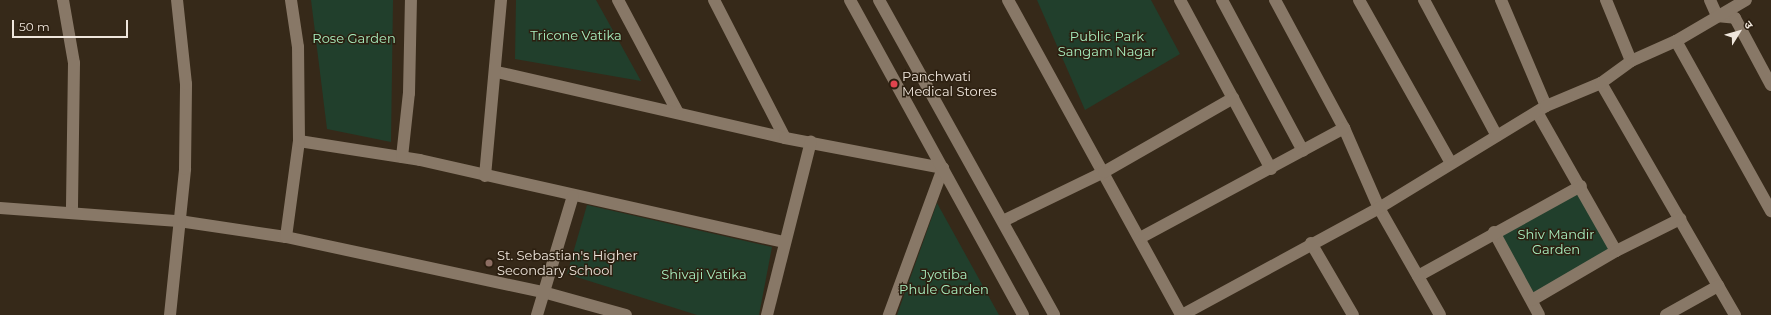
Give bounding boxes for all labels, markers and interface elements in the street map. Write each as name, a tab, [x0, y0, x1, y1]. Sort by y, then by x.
scale bar	[14, 12, 130, 38]
north arrow	[1719, 12, 1759, 52]
text: उ	[1741, 18, 1756, 32]
text: 50 m	[19, 19, 50, 34]
park label: Tricone Vatika	[530, 27, 622, 43]
park label: Public Park Sangam Nagar	[1058, 29, 1156, 60]
park label: Rose Garden	[312, 30, 396, 46]
place label: Panchwati Medical Stores	[902, 69, 997, 100]
marker: Panchwati Medical Stores	[889, 79, 899, 89]
park label: Shiv Mandir Garden	[1517, 227, 1595, 258]
place label: St. Sebastian's Higher Secondary School	[497, 248, 638, 279]
marker: St. Sebastian's Higher Secondary School	[484, 258, 494, 268]
park label: Shivaji Vatika	[661, 266, 747, 282]
park label: Jyotiba Phule Garden	[899, 267, 989, 298]

